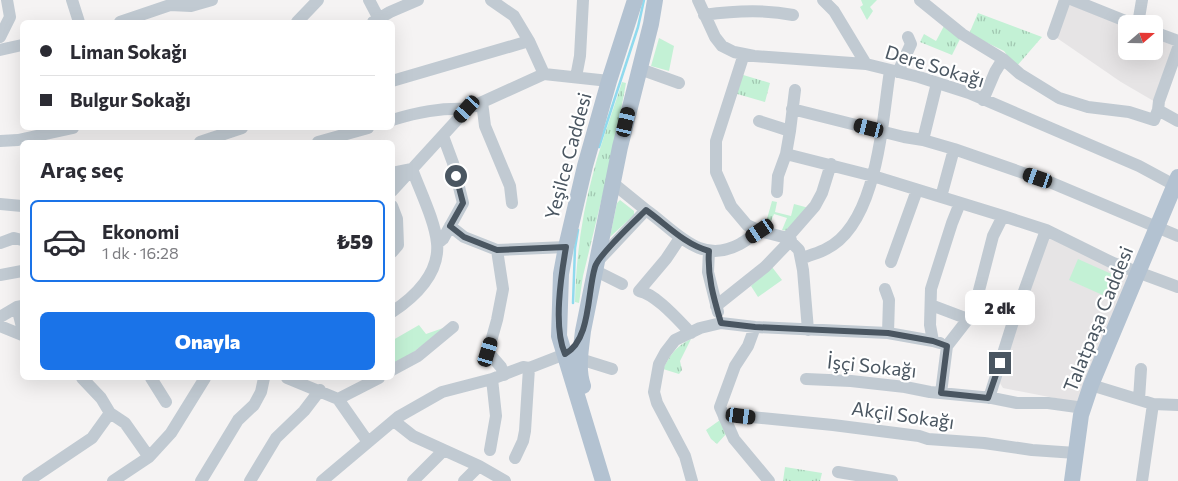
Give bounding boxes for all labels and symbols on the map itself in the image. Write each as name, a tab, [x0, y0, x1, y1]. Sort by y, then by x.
north arrow	[1118, 15, 1162, 60]
street label: Dere Sokağı	[883, 39, 988, 92]
street label: Yeşilce Caddesi	[540, 90, 596, 222]
car	[451, 93, 482, 125]
car	[615, 106, 636, 138]
car	[852, 117, 885, 139]
route start	[445, 165, 467, 187]
car	[1021, 166, 1054, 190]
car	[743, 216, 776, 246]
street label: Talatpaşa Caddesi	[1058, 243, 1137, 395]
callout: 2 dk	[965, 290, 1035, 326]
car	[476, 335, 499, 369]
street label: İşçi Sokağı	[826, 349, 918, 382]
route end	[989, 352, 1011, 374]
street label: Akçil Sokağı	[850, 396, 956, 433]
car	[725, 407, 756, 425]

